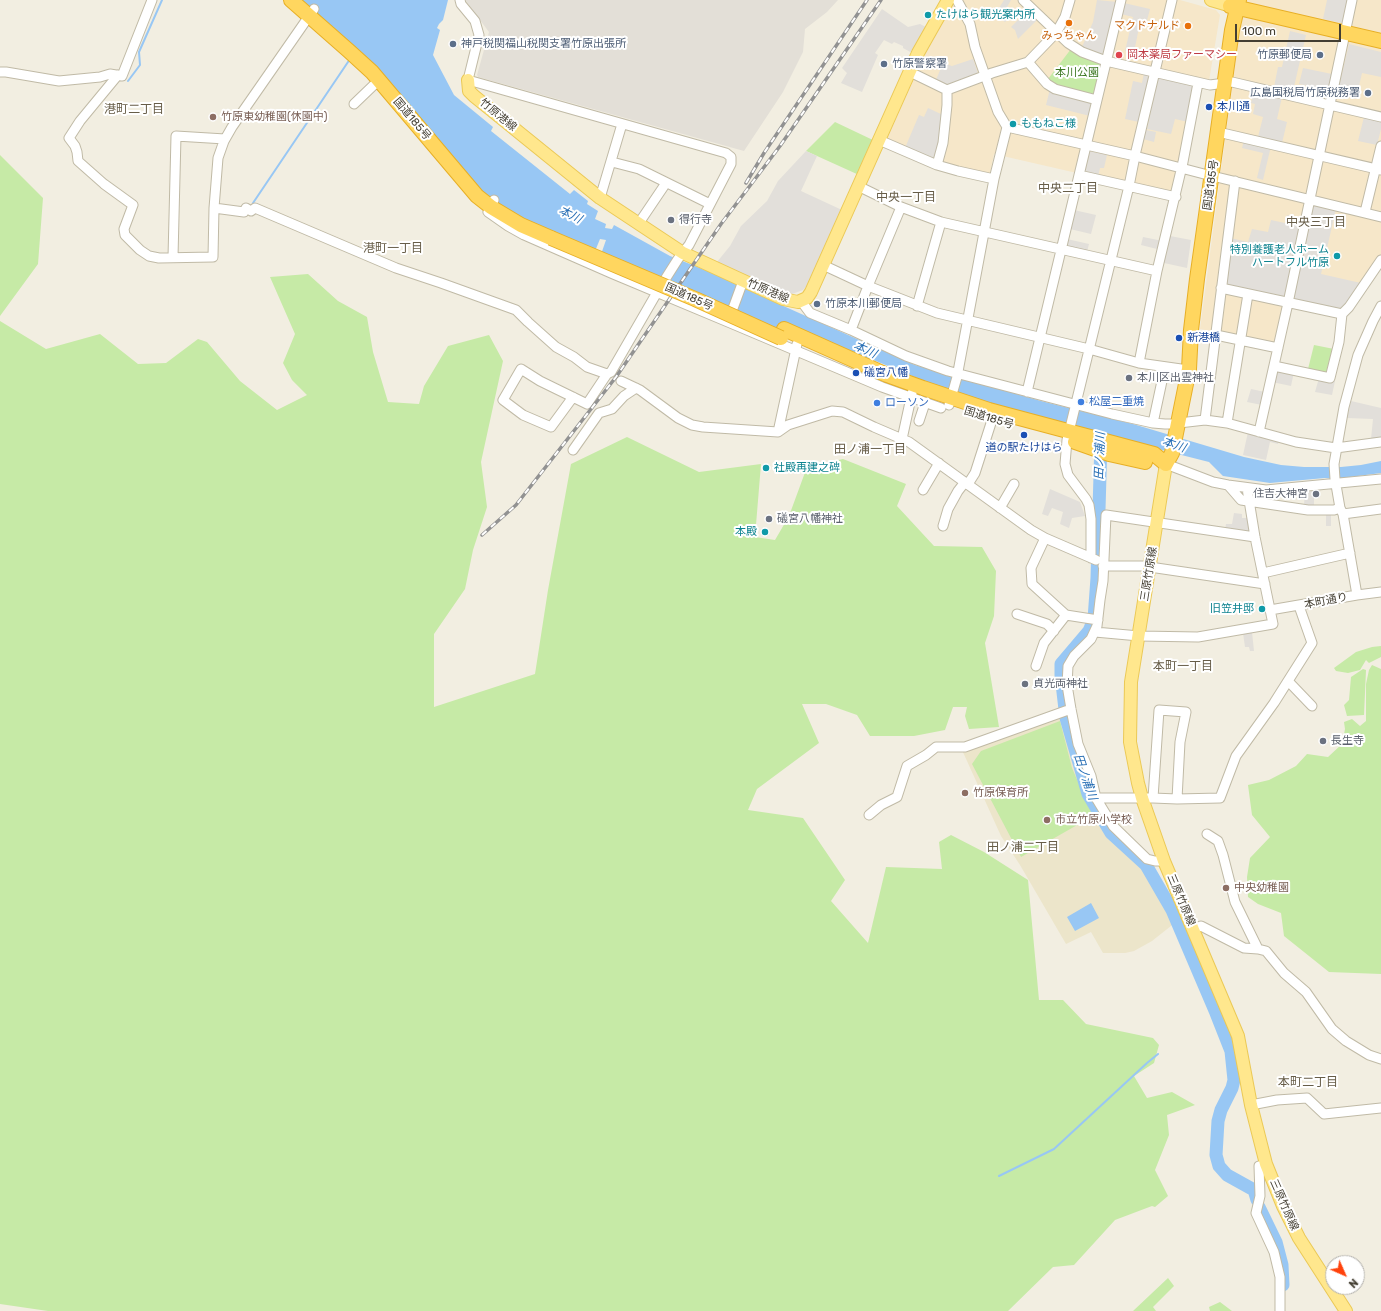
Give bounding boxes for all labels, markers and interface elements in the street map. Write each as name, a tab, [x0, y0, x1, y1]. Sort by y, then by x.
place label: たけはら観光案内所	[936, 8, 1035, 22]
marker: たけはら観光案内所	[923, 10, 933, 20]
scale bar	[1237, 16, 1343, 42]
marker: みっちゃん	[1064, 18, 1074, 28]
place label: マクドナルド	[1114, 19, 1180, 33]
marker: マクドナルド	[1183, 21, 1193, 31]
text: 100 m	[1242, 24, 1276, 38]
place label: みっちゃん	[1042, 29, 1096, 43]
place label: 神戸税関福山税関支署竹原出張所	[461, 37, 626, 51]
marker: 神戸税関福山税関支署竹原出張所	[448, 39, 458, 49]
place label: 岡本薬局ファーマシー	[1127, 48, 1237, 62]
place label: 竹原郵便局	[1257, 48, 1312, 62]
marker: 岡本薬局ファーマシー	[1114, 50, 1124, 60]
marker: 竹原郵便局	[1315, 50, 1325, 60]
place label: 竹原警察署	[892, 57, 947, 71]
marker: 竹原警察署	[879, 59, 889, 69]
park label: 本川公園	[1055, 66, 1099, 80]
place label: 広島国税局竹原税務署	[1250, 86, 1360, 100]
marker: 広島国税局竹原税務署	[1363, 88, 1373, 98]
street label: 国道185号	[390, 95, 434, 143]
street label: 竹原港線	[477, 96, 519, 134]
place label: 本川通	[1217, 100, 1250, 114]
marker: 本川通	[1204, 102, 1214, 112]
district label: 港町二丁目	[104, 103, 164, 117]
place label: 竹原東幼稚園(休園中)	[221, 110, 327, 124]
marker: 竹原東幼稚園(休園中)	[208, 112, 218, 122]
place label: ももねこ様	[1021, 117, 1076, 131]
marker: ももねこ様	[1008, 119, 1018, 129]
street label: 国道185号	[1201, 159, 1221, 211]
district label: 中央二丁目	[1038, 182, 1098, 196]
district label: 中央一丁目	[876, 191, 936, 205]
water label: 本川	[556, 203, 584, 227]
place label: 得行寺	[679, 213, 712, 227]
marker: 得行寺	[666, 215, 676, 225]
district label: 中央三丁目	[1286, 216, 1346, 230]
district label: 港町一丁目	[363, 242, 423, 256]
place label: 特別養護老人ホーム ハートフル竹原	[1230, 243, 1329, 269]
marker: 特別養護老人ホーム ハートフル竹原	[1332, 251, 1342, 261]
street label: 竹原港線	[745, 276, 791, 306]
street label: 国道185号	[663, 281, 715, 313]
place label: 竹原本川郵便局	[825, 297, 902, 311]
marker: 竹原本川郵便局	[812, 299, 822, 309]
place label: 新港橋	[1187, 331, 1220, 345]
marker: 新港橋	[1174, 333, 1184, 343]
water label: 本川	[851, 339, 879, 361]
place label: 礒宮八幡	[864, 366, 908, 380]
marker: 礒宮八幡	[851, 368, 861, 378]
place label: 本川区出雲神社	[1137, 371, 1214, 385]
marker: 本川区出雲神社	[1124, 373, 1134, 383]
place label: 松屋二重焼	[1089, 395, 1144, 409]
place label: ローソン	[885, 396, 929, 410]
marker: 松屋二重焼	[1076, 397, 1086, 407]
marker: ローソン	[872, 398, 882, 408]
street label: 国道185号	[963, 404, 1015, 432]
marker: 道の駅たけはら	[1019, 430, 1029, 440]
water label: 田ノ浦川	[1092, 432, 1108, 480]
water label: 本川	[1160, 434, 1188, 456]
place label: 道の駅たけはら	[986, 441, 1062, 455]
district label: 田ノ浦一丁目	[834, 443, 906, 457]
place label: 社殿再建之碑	[774, 461, 840, 475]
marker: 社殿再建之碑	[761, 463, 771, 473]
place label: 住吉大神宮	[1253, 487, 1308, 501]
marker: 住吉大神宮	[1311, 489, 1321, 499]
place label: 礒宮八幡神社	[777, 512, 843, 526]
marker: 礒宮八幡神社	[764, 514, 774, 524]
place label: 本殿	[735, 525, 757, 539]
marker: 本殿	[760, 527, 770, 537]
street label: 三原竹原線	[1138, 546, 1160, 602]
street label: 本町通り	[1303, 590, 1349, 612]
place label: 旧笠井邸	[1210, 602, 1254, 616]
marker: 旧笠井邸	[1257, 604, 1267, 614]
district label: 本町一丁目	[1153, 660, 1213, 674]
place label: 貞光両神社	[1033, 677, 1088, 691]
marker: 貞光両神社	[1020, 679, 1030, 689]
place label: 長生寺	[1331, 734, 1364, 748]
marker: 長生寺	[1318, 736, 1328, 746]
water label: 田ノ浦川	[1070, 752, 1100, 802]
place label: 竹原保育所	[973, 786, 1028, 800]
marker: 竹原保育所	[960, 788, 970, 798]
place label: 市立竹原小学校	[1055, 813, 1132, 827]
marker: 市立竹原小学校	[1042, 815, 1052, 825]
district label: 田ノ浦二丁目	[987, 841, 1059, 855]
street label: 三原竹原線	[1164, 872, 1198, 928]
place label: 中央幼稚園	[1234, 881, 1289, 895]
marker: 中央幼稚園	[1221, 883, 1231, 893]
district label: 本町二丁目	[1278, 1076, 1338, 1090]
street label: 三原竹原線	[1267, 1177, 1301, 1233]
north arrow	[1325, 1255, 1365, 1295]
text: N	[1346, 1276, 1361, 1291]

